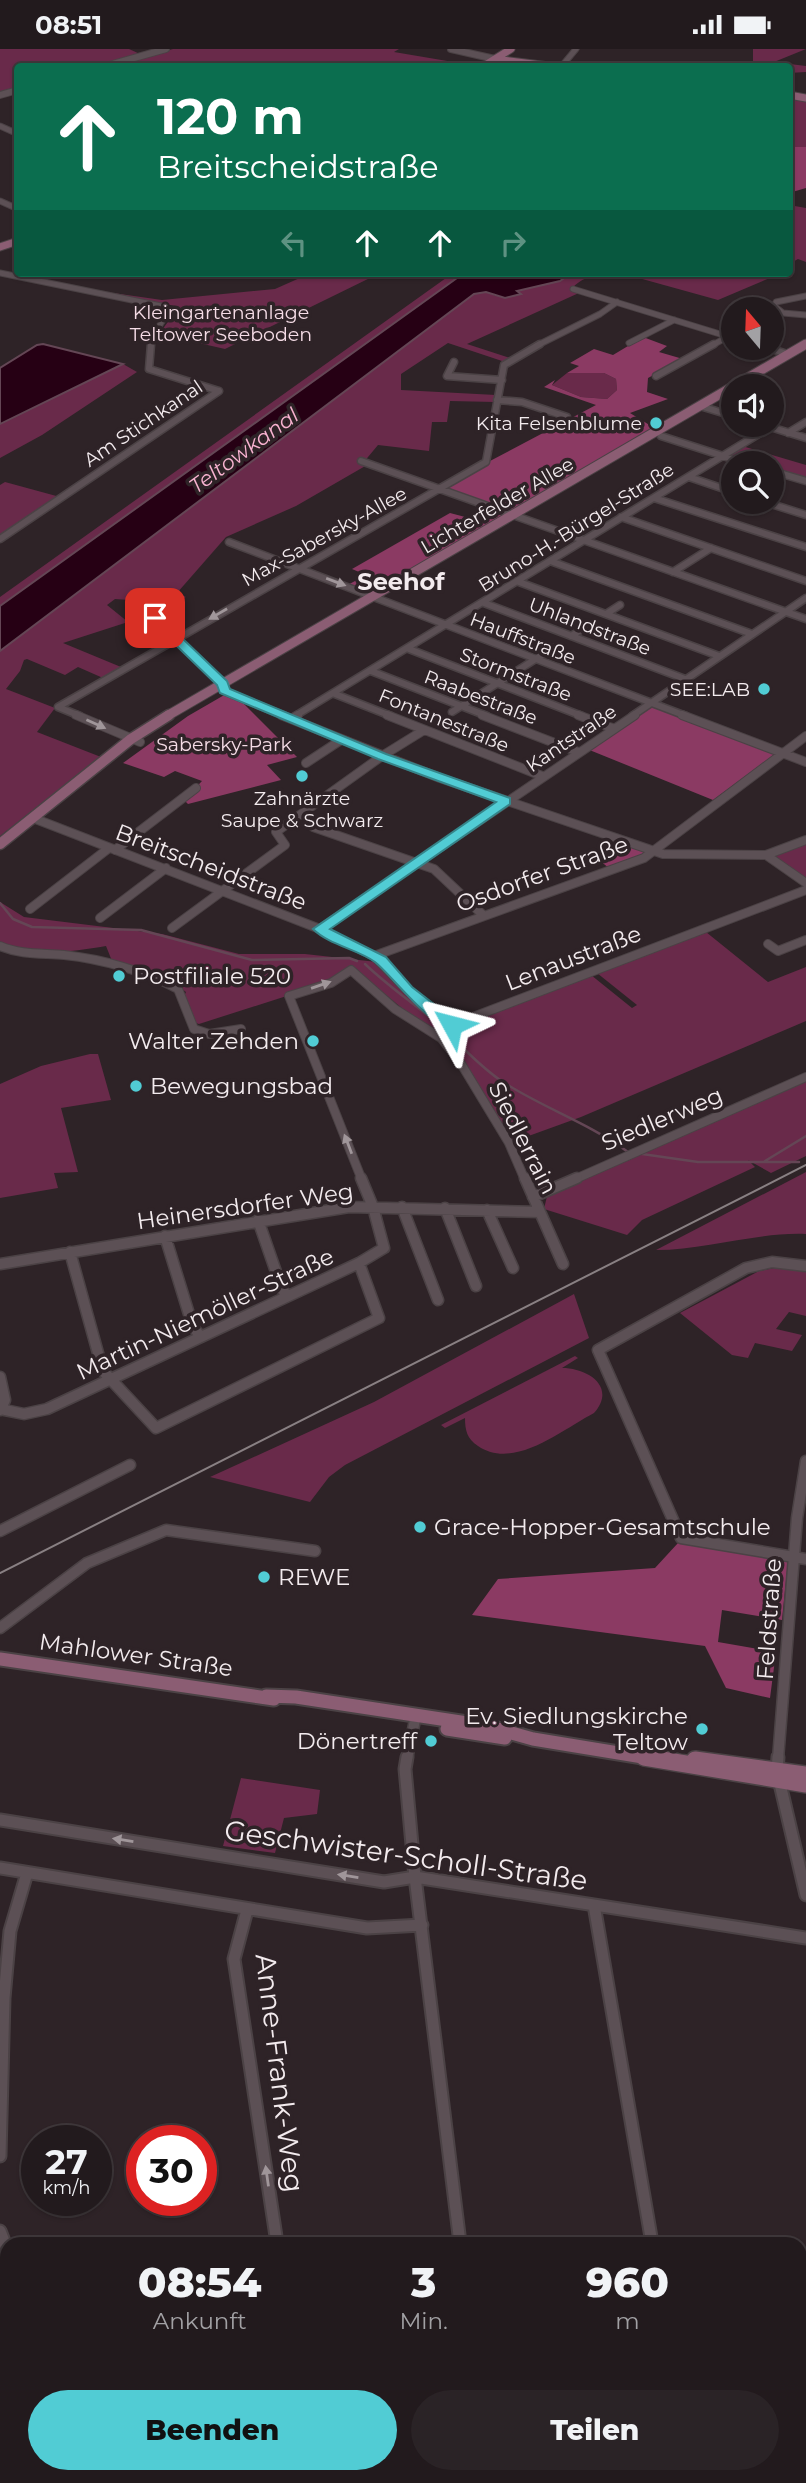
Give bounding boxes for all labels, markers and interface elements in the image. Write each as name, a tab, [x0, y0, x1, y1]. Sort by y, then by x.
text: 08:51	[35, 9, 102, 41]
text: 120 m	[157, 87, 304, 146]
icon: ahead	[42, 91, 133, 182]
text: Breitscheidstraße	[157, 147, 439, 186]
icon: left	[275, 224, 313, 262]
icon: ahead	[348, 224, 386, 262]
icon: ahead	[421, 224, 459, 262]
icon: right	[494, 224, 532, 262]
north arrow	[721, 297, 784, 361]
map controls	[721, 297, 784, 514]
park label: Kleingartenanlage Teltower Seeboden	[130, 301, 312, 346]
button: sound	[721, 374, 784, 437]
street label: Am Stichkanal	[80, 375, 207, 472]
water label: Teltowkanal	[184, 402, 304, 499]
place label: Kita Felsenblume	[476, 412, 642, 435]
marker: Kita Felsenblume	[648, 415, 664, 431]
button: search	[721, 451, 784, 514]
street label: Lichterfelder Allee	[417, 452, 578, 559]
street label: Bruno-H.-Bürgel-Straße	[474, 458, 678, 597]
street label: Max-Sabersky-Allee	[238, 482, 411, 591]
district label: Seehof	[357, 567, 446, 596]
one-way arrow	[325, 577, 346, 588]
pin	[125, 588, 185, 648]
street label: Uhlandstraße	[525, 593, 654, 660]
icon: arrive	[136, 599, 174, 637]
one-way arrow	[208, 608, 227, 620]
street label: Hauffstraße	[467, 608, 579, 669]
street label: Stormstraße	[457, 643, 575, 706]
street label: Raabestraße	[421, 665, 541, 730]
place label: SEE:LAB	[670, 678, 750, 701]
marker: SEE:LAB	[756, 681, 772, 697]
street label: Fontanestraße	[375, 684, 512, 757]
street label: Kantstraße	[522, 700, 621, 777]
one-way arrow	[86, 719, 107, 730]
park label: Sabersky-Park	[156, 733, 292, 756]
marker: Zahnärzte Saupe & Schwarz	[294, 768, 310, 784]
place label: Zahnärzte Saupe & Schwarz	[221, 787, 383, 832]
street label: Breitscheidstraße	[112, 818, 310, 916]
street label: Osdorfer Straße	[452, 830, 632, 918]
street label: Lenaustraße	[501, 919, 645, 997]
place label: Postfiliale 520	[133, 962, 291, 990]
marker: Postfiliale 520	[111, 968, 127, 984]
one-way arrow	[311, 979, 332, 990]
position arrow	[415, 988, 489, 1062]
place label: Walter Zehden	[128, 1027, 299, 1055]
marker: Walter Zehden	[305, 1033, 321, 1049]
place label: Bewegungsbad	[150, 1072, 333, 1100]
street label: Siedlerrain	[483, 1077, 563, 1199]
marker: Bewegungsbad	[128, 1078, 144, 1094]
street label: Siedlerweg	[597, 1081, 727, 1157]
one-way arrow	[342, 1133, 353, 1154]
street label: Heinersdorfer Weg	[135, 1177, 355, 1235]
street label: Martin-Niemöller-Straße	[72, 1242, 338, 1386]
place label: Grace-Hopper-Gesamtschule	[434, 1513, 771, 1541]
marker: Grace-Hopper-Gesamtschule	[412, 1519, 428, 1535]
street label: Feldstraße	[751, 1557, 787, 1681]
place label: REWE	[278, 1563, 350, 1591]
marker: REWE	[256, 1569, 272, 1585]
street label: Mahlower Straße	[38, 1628, 234, 1682]
place label: Ev. Siedlungskirche Teltow	[465, 1702, 689, 1756]
marker: Ev. Siedlungskirche Teltow	[694, 1721, 710, 1737]
place label: Dönertreff	[297, 1727, 418, 1755]
marker: Dönertreff	[423, 1733, 439, 1749]
street label: Geschwister-Scholl-Straße	[222, 1813, 590, 1897]
one-way arrow	[112, 1834, 134, 1845]
one-way arrow	[337, 1870, 359, 1881]
street label: Anne-Frank-Weg	[248, 1951, 312, 2195]
speed limit sign: 30	[126, 2125, 217, 2216]
text: 27	[45, 2140, 88, 2183]
one-way arrow	[262, 2165, 273, 2187]
text: km/h	[42, 2177, 91, 2199]
text: 08:54	[138, 2256, 262, 2308]
text: 3	[411, 2256, 436, 2308]
text: 960	[586, 2256, 669, 2308]
text: Ankunft	[153, 2307, 247, 2335]
text: Min.	[399, 2307, 448, 2335]
text: m	[615, 2307, 640, 2335]
button: Beenden	[28, 2390, 397, 2470]
button: Teilen	[411, 2390, 779, 2470]

